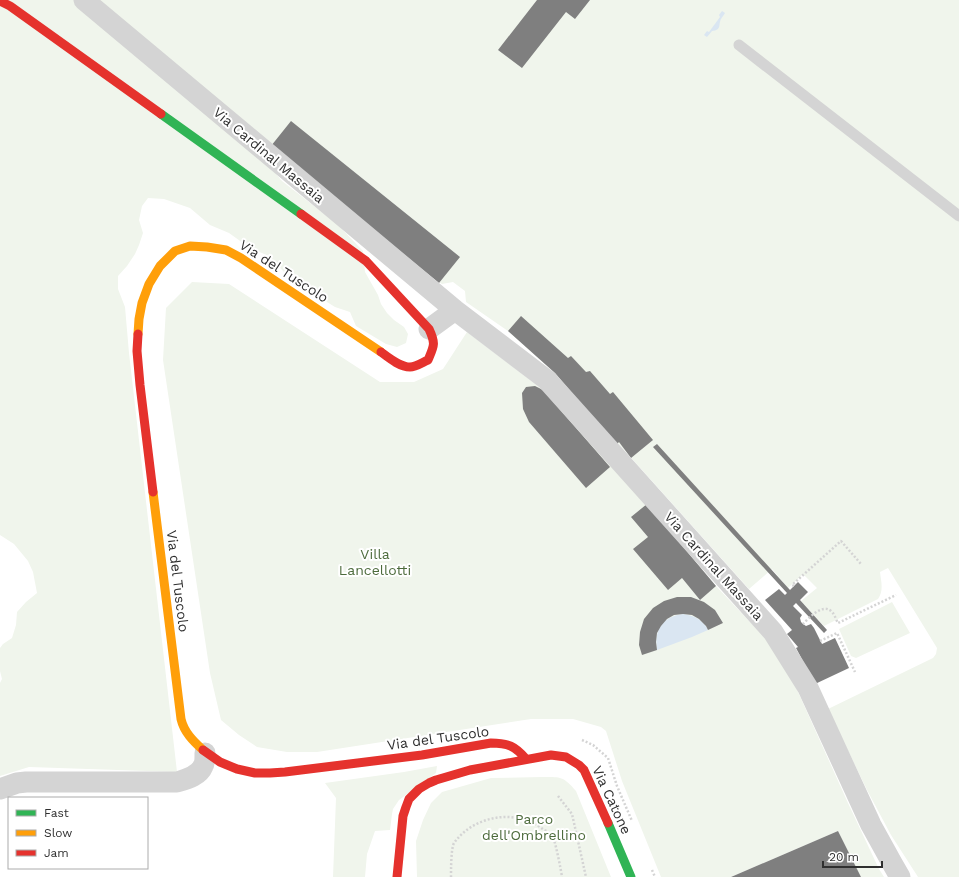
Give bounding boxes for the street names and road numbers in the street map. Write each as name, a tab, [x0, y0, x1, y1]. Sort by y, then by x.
street label: Via Cardinal Massaia	[210, 104, 328, 206]
street label: Via del Tuscolo	[237, 236, 331, 306]
street label: Via Cardinal Massaia	[661, 509, 767, 623]
street label: Via del Tuscolo	[164, 529, 192, 633]
street label: Via del Tuscolo	[386, 723, 490, 753]
street label: Via Catone	[589, 763, 635, 837]

